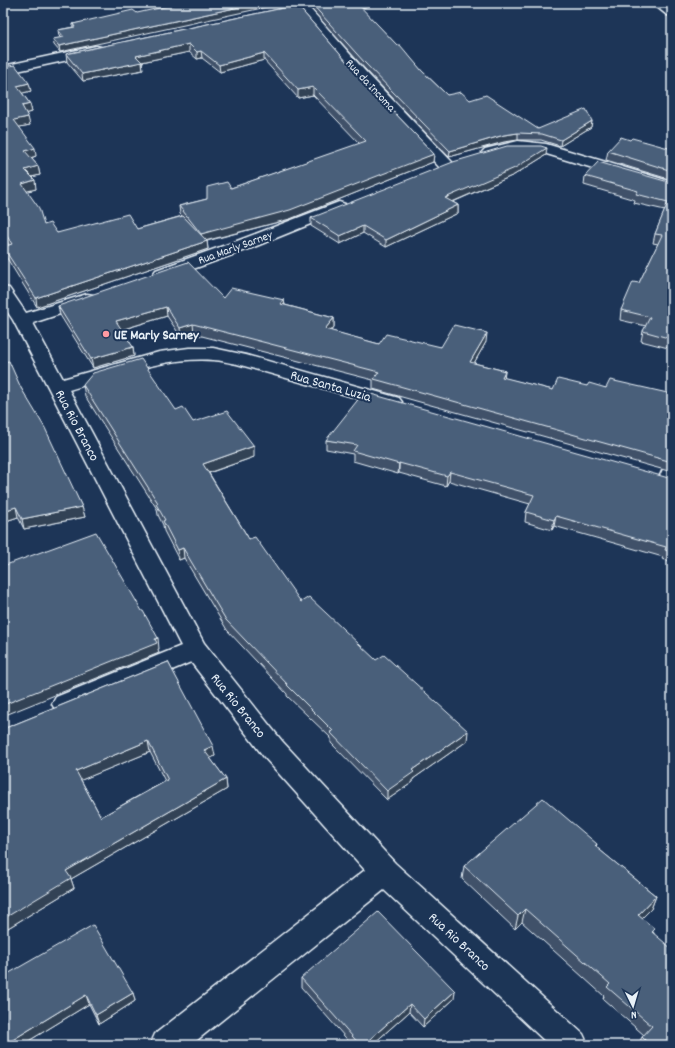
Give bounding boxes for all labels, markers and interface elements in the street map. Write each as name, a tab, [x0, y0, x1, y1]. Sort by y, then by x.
street label: Rua da Incoma	[341, 56, 399, 116]
street label: Rua Marly Sarney	[196, 227, 276, 270]
place label: UE Marly Sarney	[114, 326, 200, 346]
marker: UE Marly Sarney	[101, 329, 111, 339]
street label: Rua Santa Luzia	[288, 366, 374, 408]
street label: Rua Rio Branco	[49, 387, 103, 465]
street label: Rua Rio Branco	[205, 670, 270, 743]
street label: Rua Rio Branco	[423, 908, 494, 976]
north arrow	[613, 986, 653, 1026]
text: N	[630, 1006, 637, 1022]

